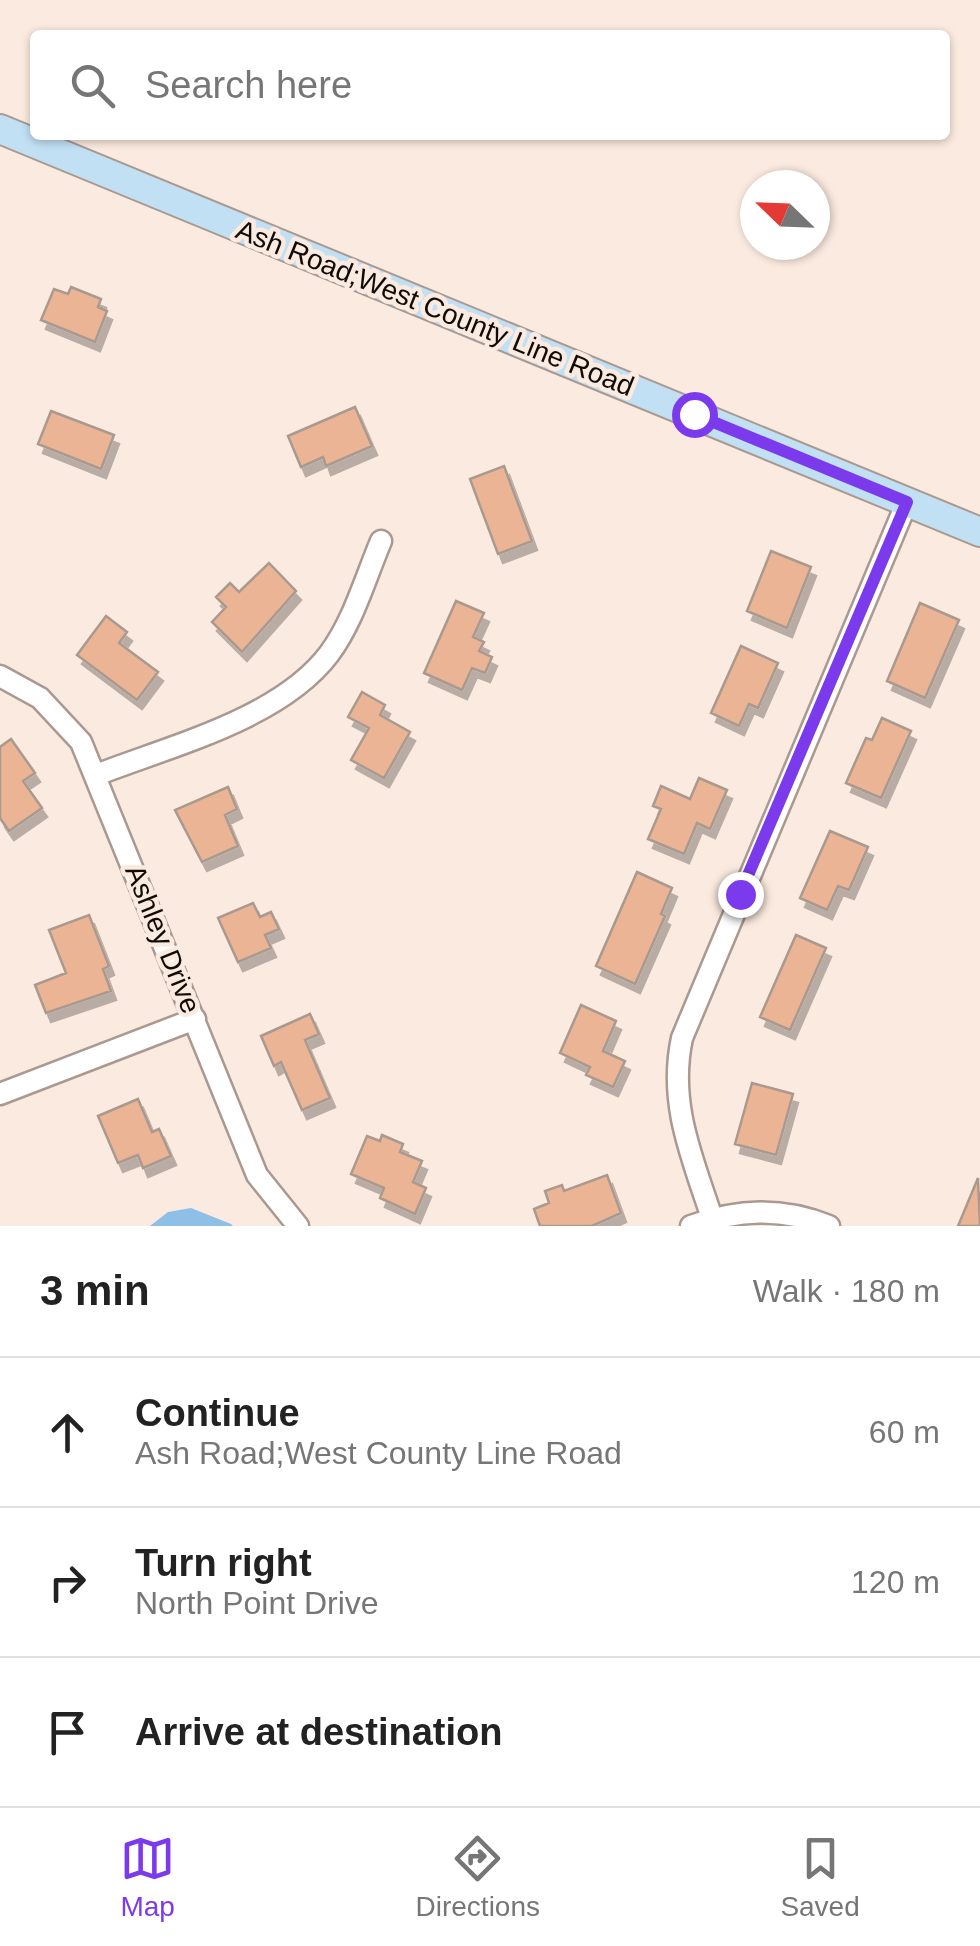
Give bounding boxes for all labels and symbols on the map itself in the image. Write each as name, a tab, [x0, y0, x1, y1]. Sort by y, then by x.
north arrow	[740, 170, 830, 260]
street label: Ash Road;West County Line Road	[232, 214, 638, 402]
route start	[672, 392, 718, 438]
street label: Ashley Drive	[119, 860, 207, 1018]
route end	[718, 872, 764, 918]

